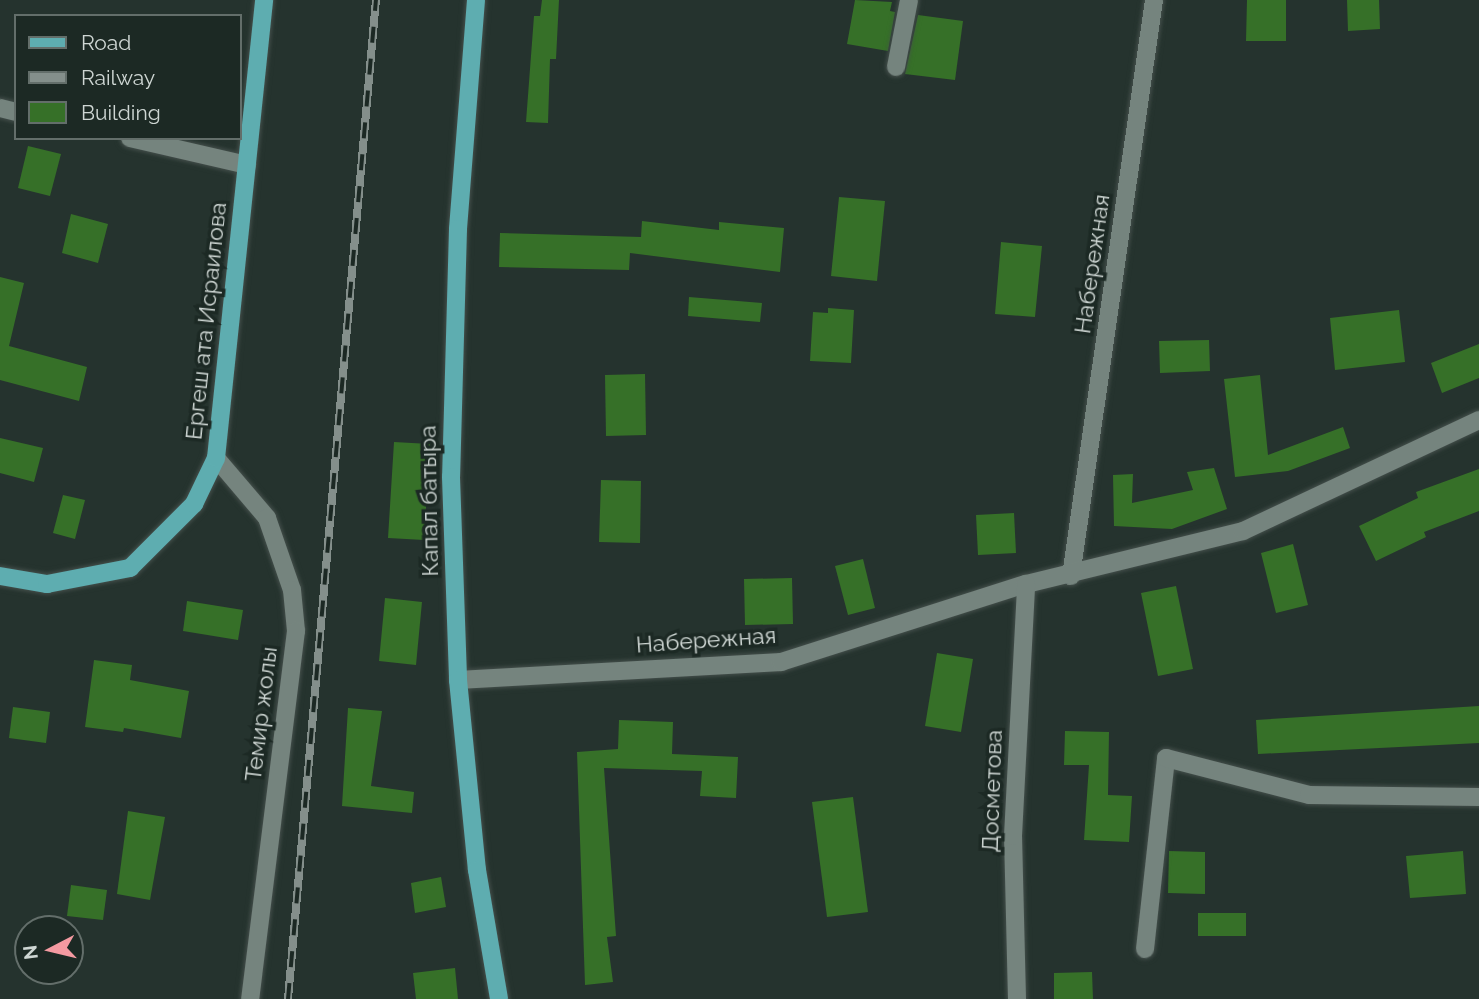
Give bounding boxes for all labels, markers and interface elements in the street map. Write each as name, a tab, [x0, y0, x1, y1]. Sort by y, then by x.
legend	[14, 14, 242, 140]
text: Road	[81, 30, 131, 55]
text: Railway	[81, 65, 155, 90]
text: Building	[81, 100, 161, 125]
street label: Набережная	[1069, 192, 1115, 336]
street label: Ергеш ата Исраилова	[180, 201, 232, 441]
street label: Капал батыра	[414, 425, 444, 577]
street label: Набережная	[635, 621, 777, 659]
street label: Темир жолы	[239, 645, 283, 783]
street label: Досметова	[976, 729, 1008, 853]
north arrow	[14, 915, 84, 985]
text: N	[18, 944, 42, 961]

